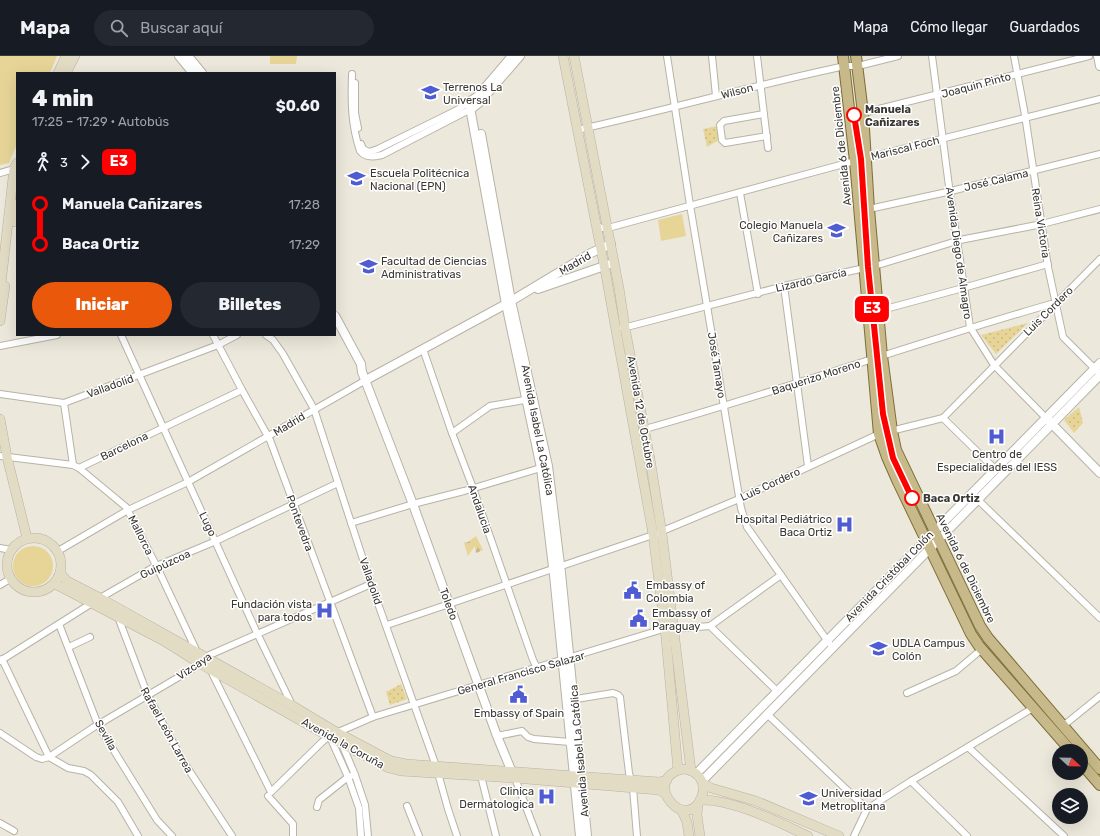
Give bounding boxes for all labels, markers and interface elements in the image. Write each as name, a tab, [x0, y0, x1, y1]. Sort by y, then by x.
search box	[94, 10, 374, 46]
text: Mapa	[20, 16, 70, 39]
icon: search	[108, 17, 130, 39]
text: Buscar aquí	[140, 19, 222, 37]
text: Mapa	[853, 19, 888, 36]
text: Cómo llegar	[910, 19, 988, 36]
text: Guardados	[1010, 19, 1080, 36]
street label: Joaquin Pinto	[940, 70, 1012, 101]
place label: Terrenos La Universal	[443, 81, 502, 107]
street label: Wilson	[720, 81, 755, 102]
school or university icon: Terrenos La Universal	[420, 83, 440, 103]
text: 4 min	[32, 85, 94, 112]
street label: Avenida 6 de Diciembre	[829, 86, 854, 206]
text: $0.60	[276, 97, 320, 115]
place label: Manuela Cañizares	[865, 103, 920, 129]
marker: Manuela Cañizares	[846, 107, 862, 123]
text: 17:25 – 17:29 · Autobús	[32, 114, 169, 129]
street label: Mariscal Foch	[870, 134, 941, 163]
icon: walk	[32, 151, 54, 173]
icon: forward	[74, 151, 96, 173]
text: E3	[110, 153, 128, 170]
text: 3	[60, 155, 68, 170]
place label: Escuela Politécnica Nacional (EPN)	[370, 167, 469, 193]
street label: José Calama	[963, 167, 1030, 194]
school or university icon: Escuela Politécnica Nacional (EPN)	[347, 169, 367, 189]
street label: Avenida Diego de Almagro	[943, 186, 974, 320]
street label: Reina Victoria	[1029, 187, 1052, 259]
text: Manuela Cañizares	[62, 195, 202, 213]
text: 17:28	[289, 197, 320, 212]
place label: Colegio Manuela Cañizares	[739, 219, 823, 245]
school or university icon: Colegio Manuela Cañizares	[826, 221, 846, 241]
text: Baca Ortiz	[62, 235, 139, 253]
text: 17:29	[289, 237, 320, 252]
street label: Madrid	[557, 249, 594, 278]
place label: Facultad de Ciencias Administrativas	[381, 255, 487, 281]
school or university icon: Facultad de Ciencias Administrativas	[358, 257, 378, 277]
street label: Lizardo García	[774, 266, 848, 295]
button: Iniciar	[32, 282, 172, 328]
button: Billetes	[180, 282, 320, 328]
street label: Luis Cordero	[1021, 284, 1076, 339]
line badge: E3	[854, 296, 890, 322]
text: E3	[863, 300, 881, 317]
street label: José Tamayo	[705, 331, 728, 399]
street label: Avenida 12 de Octubre	[624, 355, 657, 469]
street label: Baquerizo Moreno	[770, 357, 862, 398]
street label: Avenida Isabel La Católica	[518, 364, 557, 497]
street label: Valladolid	[85, 372, 135, 401]
street label: Madrid	[271, 410, 307, 439]
hospital icon: Centro de Especialidades del IESS	[987, 426, 1007, 446]
street label: Barcelona	[98, 429, 150, 464]
place label: Centro de Especialidades del IESS	[937, 448, 1057, 474]
street label: Luis Cordero	[738, 465, 802, 504]
street label: Andalucia	[465, 483, 494, 535]
marker: Baca Ortiz	[904, 490, 920, 506]
place label: Baca Ortiz	[923, 492, 980, 505]
street label: Pontevedra	[283, 493, 316, 553]
street label: Lugo	[196, 510, 219, 539]
street label: Avenida 6 de Diciembre	[933, 511, 998, 625]
street label: Mallorca	[125, 513, 156, 557]
place label: Hospital Pediátrico Baca Ortiz	[735, 513, 832, 539]
hospital icon: Hospital Pediátrico Baca Ortiz	[835, 515, 855, 535]
street label: Avenida Cristóbal Colón	[843, 528, 936, 625]
street label: Guipúzcoa	[138, 547, 192, 582]
street label: Valladolid	[356, 556, 385, 606]
place label: Embassy of Colombia	[646, 579, 706, 605]
public building icon: Embassy of Colombia	[623, 581, 643, 601]
street label: Toledo	[437, 586, 460, 622]
place label: Fundación vista para todos	[231, 598, 312, 624]
hospital icon: Fundación vista para todos	[315, 600, 335, 620]
place label: Embassy of Paraguay	[652, 607, 712, 633]
public building icon: Embassy of Paraguay	[629, 609, 649, 629]
place label: UDLA Campus Colón	[892, 637, 966, 663]
school or university icon: UDLA Campus Colón	[869, 639, 889, 659]
street label: General Francisco Salazar	[456, 649, 587, 698]
street label: Vizcaya	[174, 650, 214, 683]
street label: Avenida Isabel La Católica	[567, 684, 592, 818]
street label: Rafael León Larrea	[138, 685, 195, 775]
public building icon: Embassy of Spain	[509, 685, 529, 705]
place label: Embassy of Spain	[474, 707, 564, 720]
street label: Avenida la Coruña	[299, 715, 386, 772]
street label: Sevilla	[92, 718, 119, 753]
north arrow	[1052, 744, 1088, 780]
map controls	[1052, 744, 1088, 824]
place label: Clinica Dermatologica	[459, 785, 534, 811]
hospital icon: Clinica Dermatologica	[537, 787, 557, 807]
place label: Universidad Metroplitana	[821, 787, 886, 813]
button: layers	[1052, 788, 1088, 824]
school or university icon: Universidad Metroplitana	[798, 789, 818, 809]

